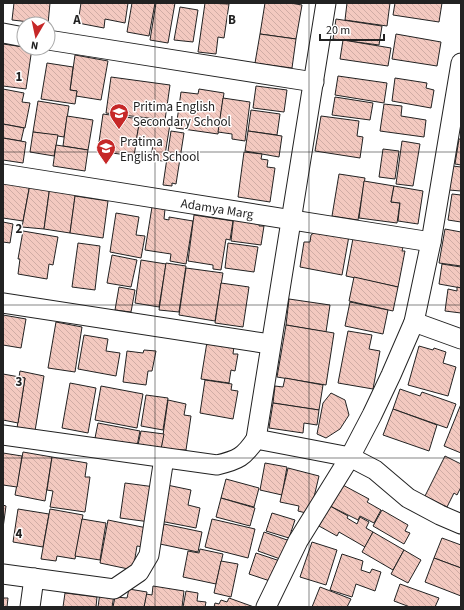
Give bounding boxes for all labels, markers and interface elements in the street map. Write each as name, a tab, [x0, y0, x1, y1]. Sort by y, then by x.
text: A	[72, 11, 81, 29]
text: B	[228, 11, 236, 29]
north arrow	[16, 16, 56, 56]
scale bar	[320, 16, 384, 42]
text: 20 m	[326, 22, 350, 39]
text: N	[30, 37, 39, 53]
text: 1	[16, 68, 23, 86]
place label: Pritima English Secondary School	[133, 98, 231, 131]
school or university icon: Pritima English Secondary School	[108, 102, 130, 130]
place label: Pratima English School	[120, 133, 200, 166]
school or university icon: Pratima English School	[95, 137, 117, 165]
street label: Adamya Marg	[179, 194, 255, 224]
text: 2	[16, 220, 23, 238]
text: 3	[16, 373, 23, 391]
text: 4	[16, 525, 23, 543]

